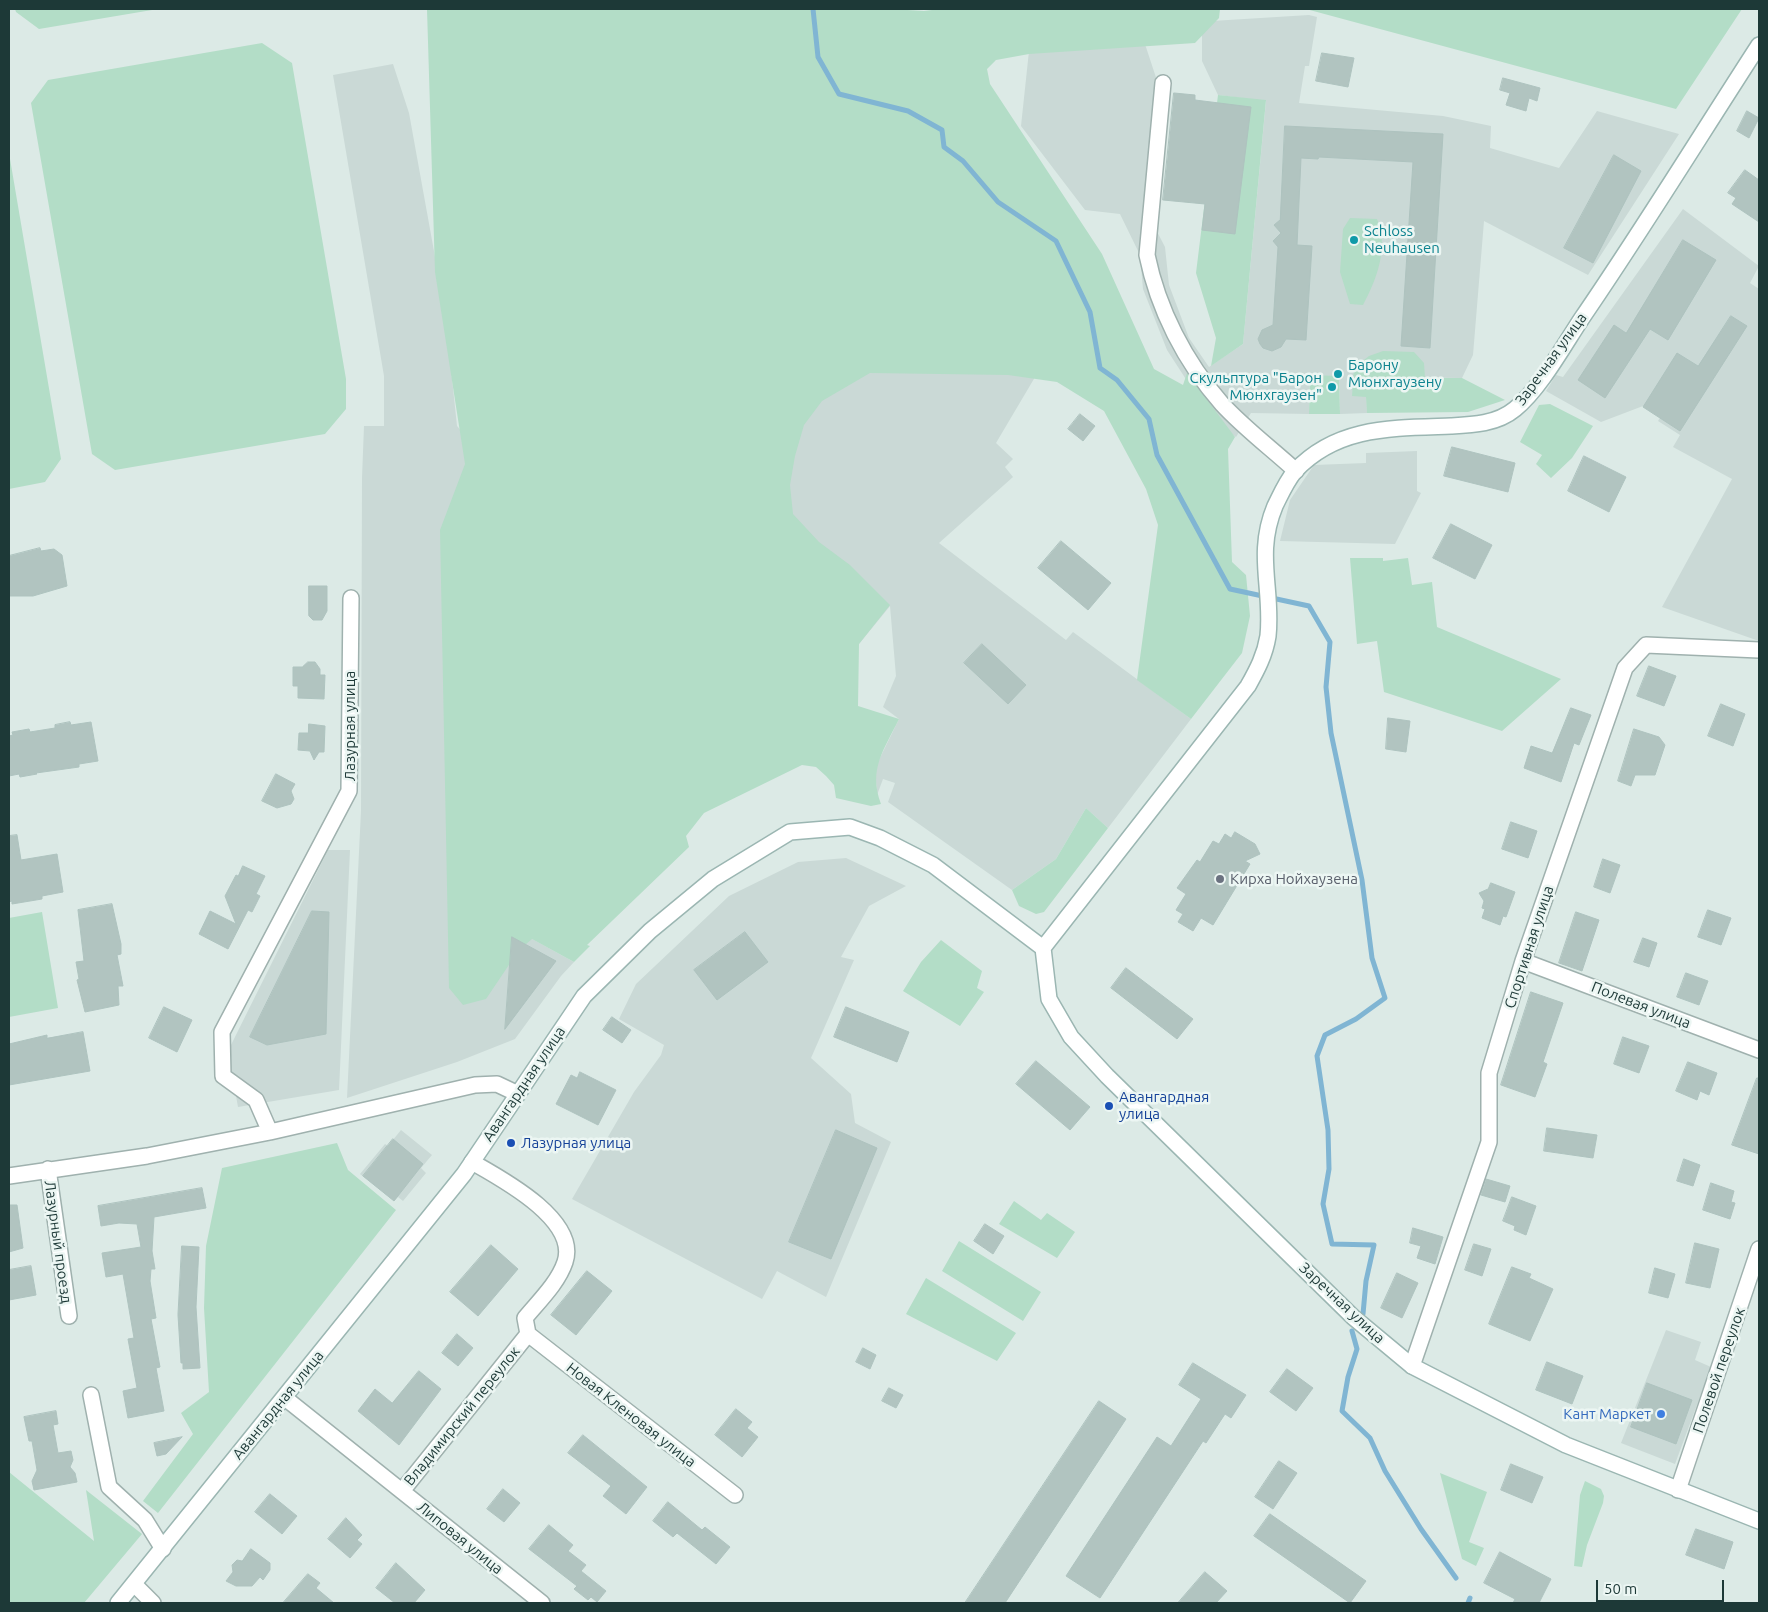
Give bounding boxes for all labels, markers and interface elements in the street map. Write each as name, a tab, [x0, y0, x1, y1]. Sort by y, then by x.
place label: Schloss Neuhausen	[1364, 222, 1440, 257]
marker: Schloss Neuhausen	[1348, 234, 1360, 246]
street label: Заречная улица	[1511, 309, 1591, 409]
place label: Барону Мюнхгаузену	[1348, 356, 1442, 391]
marker: Барону Мюнхгаузену	[1332, 368, 1344, 380]
place label: Скульптура "Барон Мюнхгаузен"	[1190, 369, 1322, 404]
marker: Скульптура "Барон Мюнхгаузен"	[1326, 381, 1338, 393]
street label: Лазурная улица	[341, 671, 359, 781]
place label: Кирха Нойхаузена	[1230, 870, 1358, 888]
marker: Кирха Нойхаузена	[1214, 873, 1226, 885]
street label: Спортивная улица	[1501, 883, 1557, 1011]
street label: Полевая улица	[1589, 978, 1693, 1032]
street label: Авангардная улица	[479, 1023, 569, 1145]
place label: Авангардная улица	[1119, 1088, 1209, 1123]
marker: Авангардная улица	[1103, 1100, 1115, 1112]
place label: Лазурная улица	[521, 1134, 631, 1152]
marker: Лазурная улица	[505, 1137, 517, 1149]
street label: Лазурный проезд	[40, 1179, 76, 1305]
street label: Заречная улица	[1296, 1259, 1388, 1347]
street label: Полевой переулок	[1689, 1305, 1749, 1435]
street label: Владимирский переулок	[400, 1343, 524, 1489]
street label: Авангардная улица	[229, 1347, 327, 1463]
street label: Новая Кленовая улица	[563, 1359, 699, 1471]
place label: Кант Маркет	[1563, 1405, 1651, 1423]
marker: Кант Маркет	[1655, 1408, 1667, 1420]
street label: Липовая улица	[413, 1498, 507, 1578]
scale bar	[1598, 1570, 1726, 1602]
text: 50 m	[1604, 1580, 1637, 1597]

